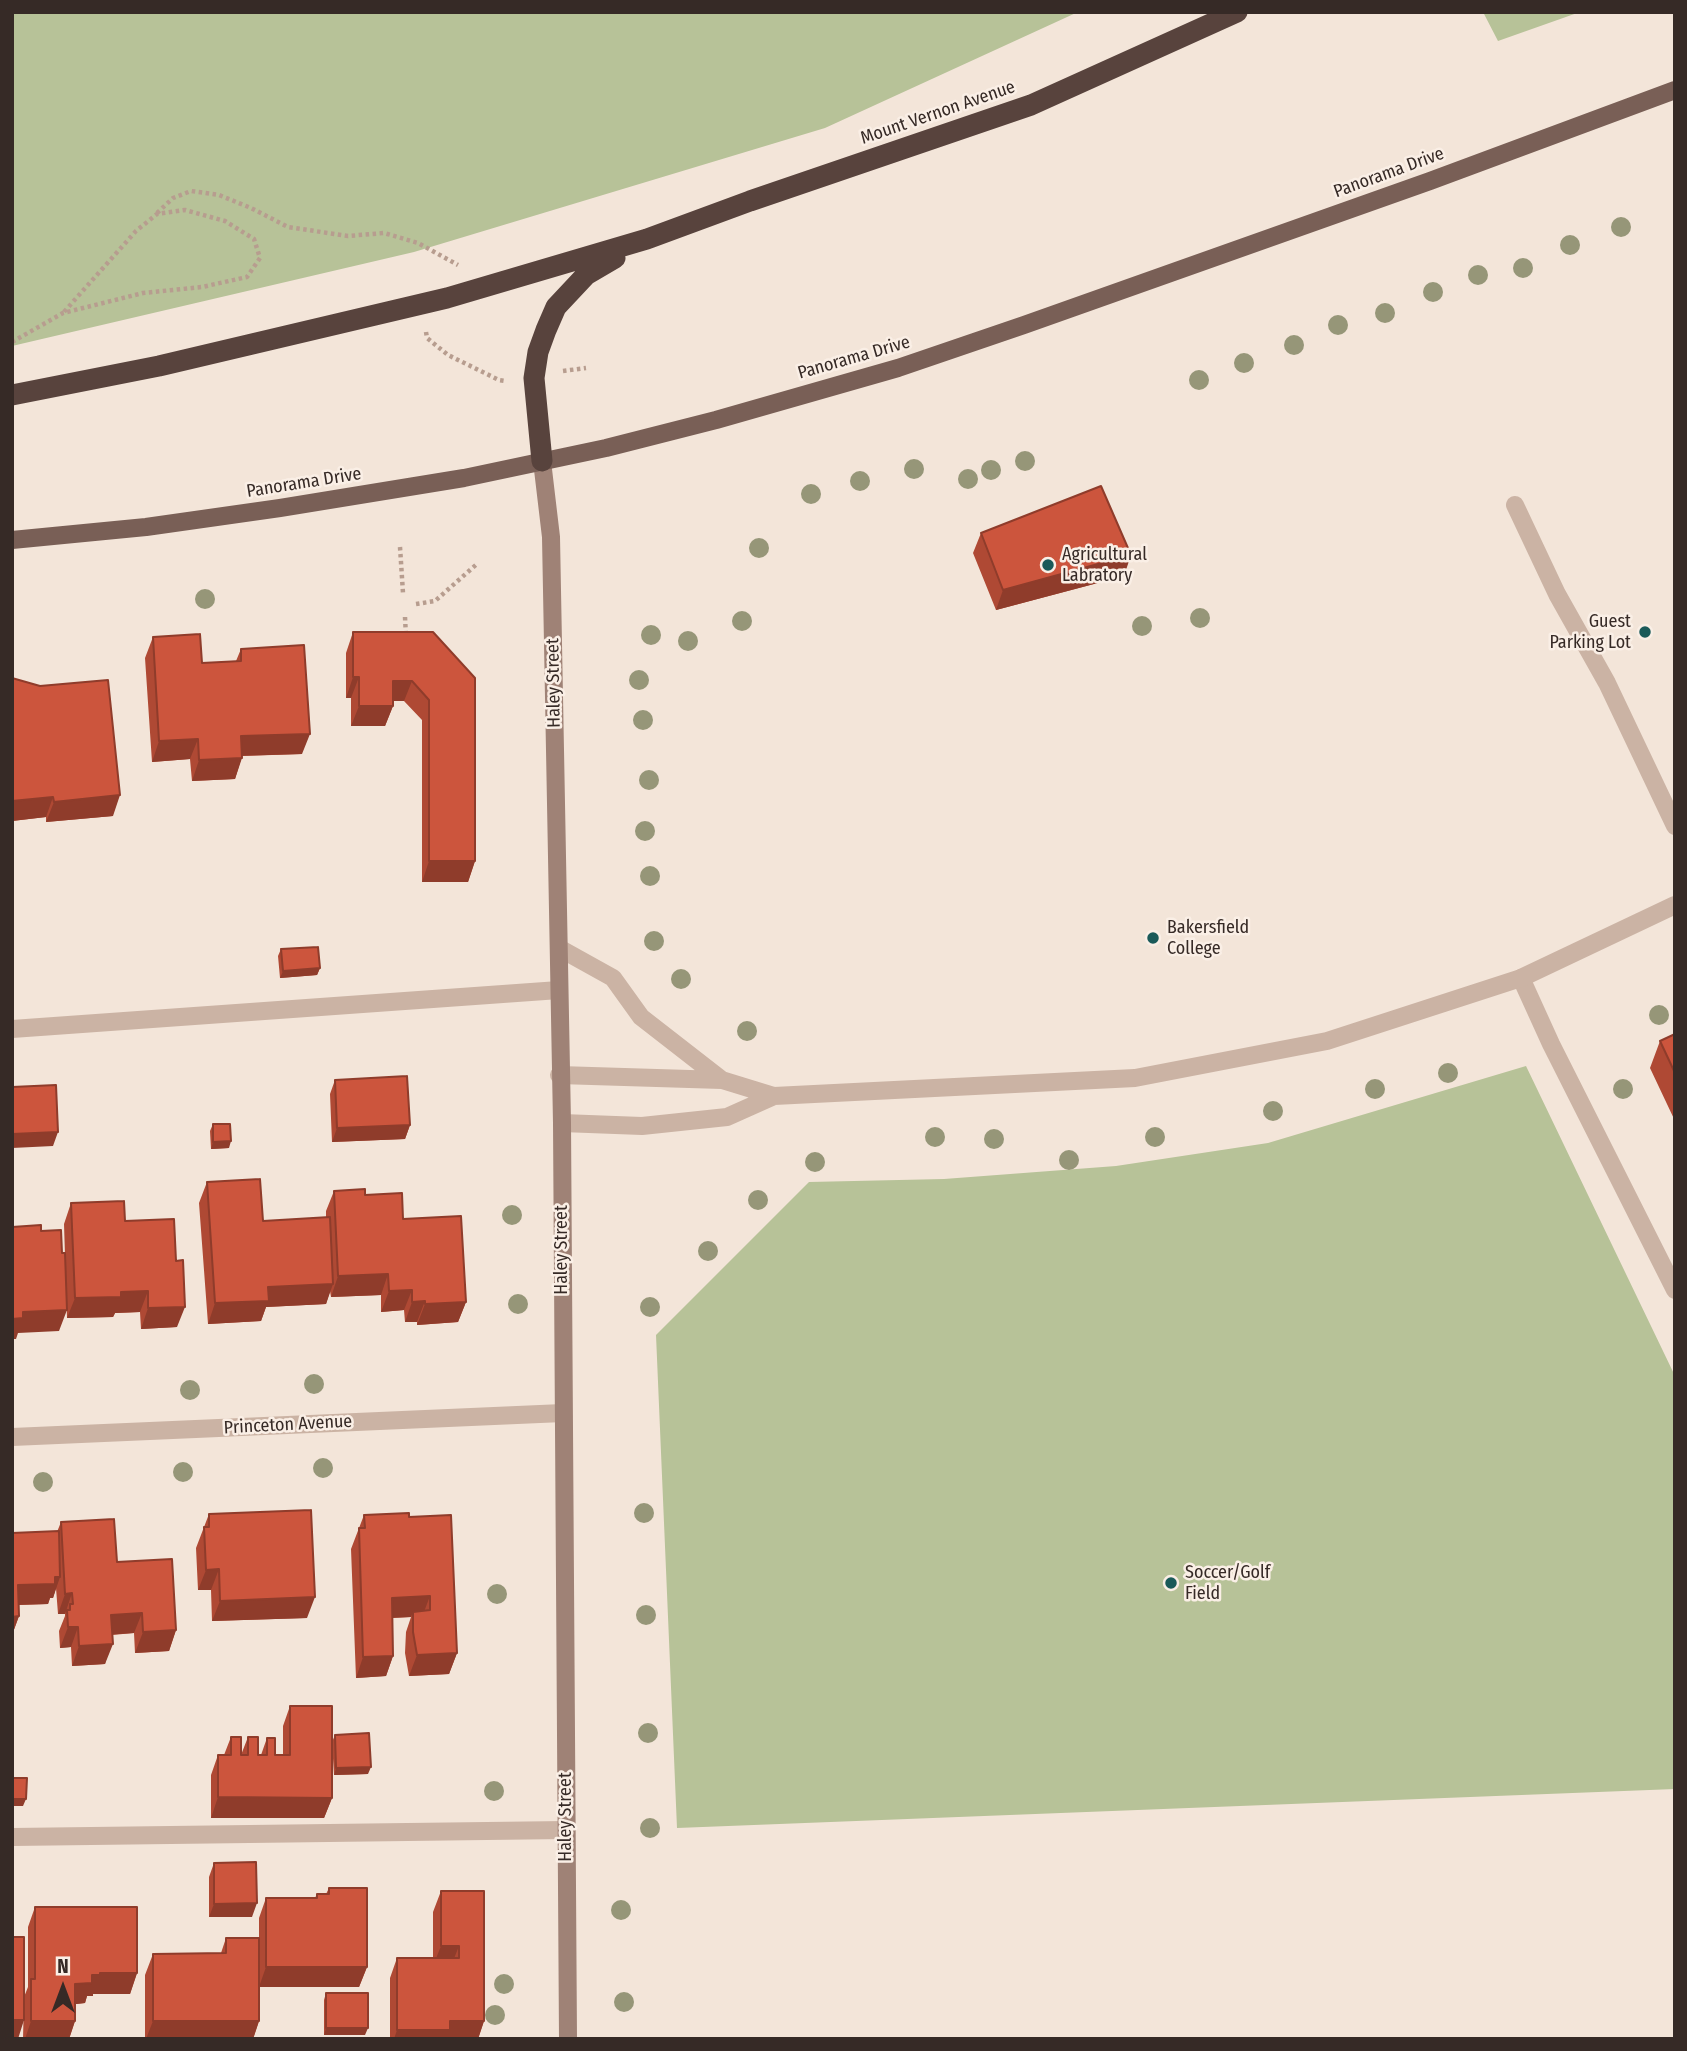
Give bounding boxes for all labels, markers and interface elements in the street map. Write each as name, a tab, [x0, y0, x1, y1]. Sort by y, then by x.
street label: Mount Vernon Avenue	[858, 76, 1018, 150]
street label: Panorama Drive	[1331, 143, 1447, 203]
street label: Panorama Drive	[795, 332, 913, 384]
street label: Panorama Drive	[245, 463, 363, 503]
place label: Agricultural Labratory	[1062, 544, 1147, 586]
marker: Agricultural Labratory	[1040, 557, 1056, 573]
place label: Guest Parking Lot	[1549, 611, 1631, 654]
marker: Guest Parking Lot	[1637, 624, 1653, 640]
street label: Haley Street	[542, 638, 566, 728]
place label: Bakersfield College	[1167, 917, 1249, 960]
marker: Bakersfield College	[1145, 930, 1161, 946]
street label: Haley Street	[551, 1205, 573, 1295]
street label: Princeton Avenue	[223, 1411, 353, 1439]
place label: Soccer/Golf Field	[1185, 1562, 1270, 1604]
marker: Soccer/Golf Field	[1163, 1575, 1179, 1591]
street label: Haley Street	[555, 1772, 577, 1862]
north arrow	[28, 1953, 98, 2023]
text: N	[57, 1955, 69, 1978]

